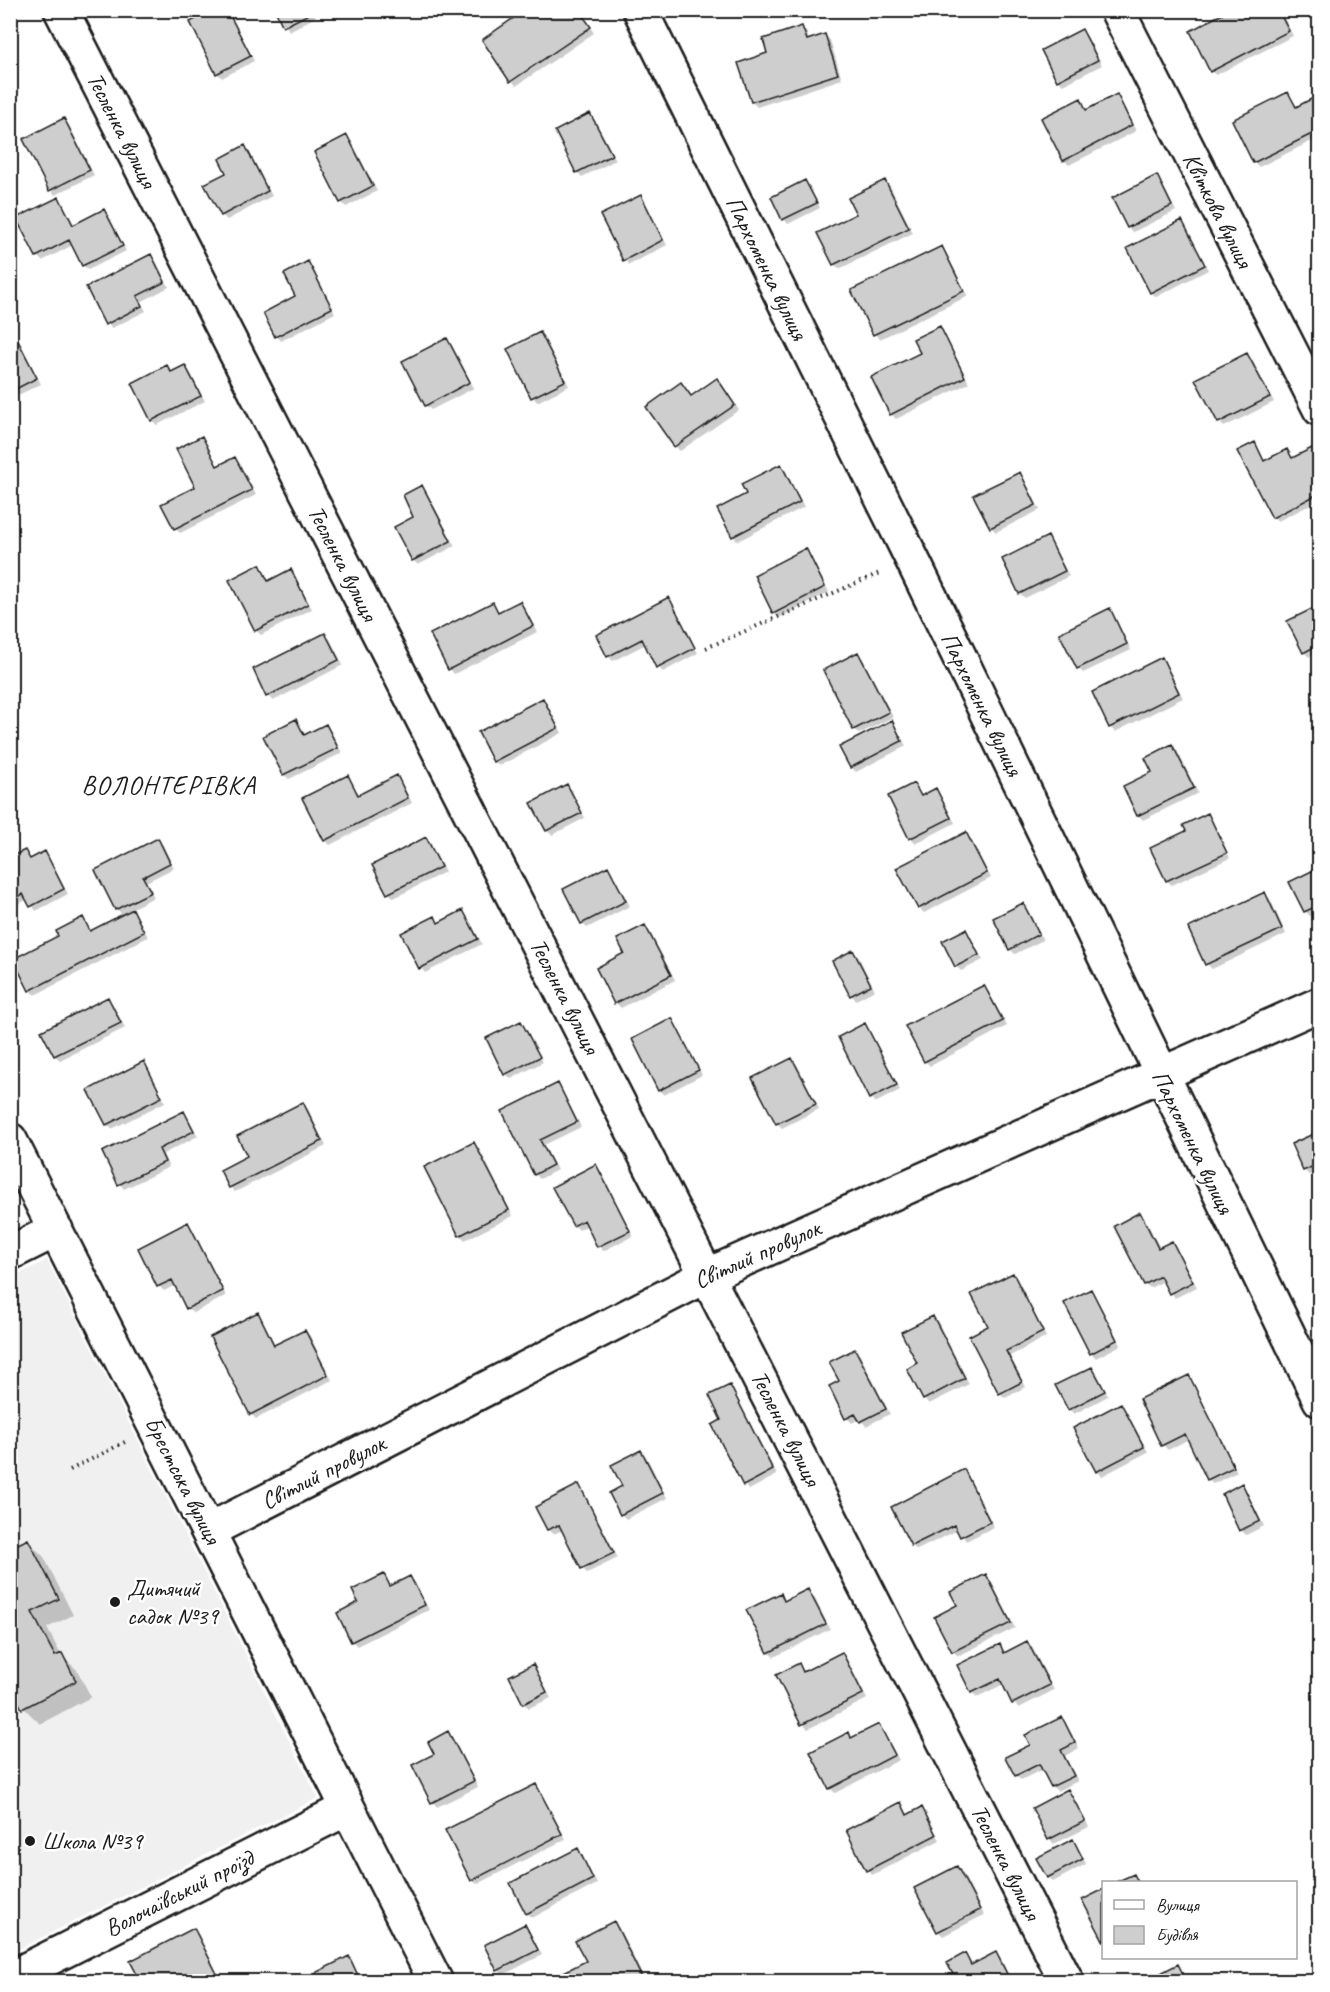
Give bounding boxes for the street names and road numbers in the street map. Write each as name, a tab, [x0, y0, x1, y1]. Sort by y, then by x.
street label: Тесленка вулиця	[80, 67, 165, 194]
street label: Квіткова вулиця	[1176, 148, 1260, 274]
street label: Пархоменка вулиця	[719, 191, 815, 346]
street label: Тесленка вулиця	[301, 500, 386, 627]
street label: Пархоменка вулиця	[934, 627, 1030, 782]
street label: Тесленка вулиця	[523, 933, 608, 1060]
street label: Пархоменка вулиця	[1145, 1065, 1241, 1220]
street label: Світлий провулок	[689, 1212, 827, 1295]
street label: Тесленка вулиця	[744, 1365, 829, 1492]
street label: Брестська вулиця	[138, 1411, 229, 1550]
street label: Світлий провулок	[256, 1427, 392, 1516]
street label: Тесленка вулиця	[964, 1799, 1049, 1926]
street label: Волочаївський проїзд	[100, 1842, 261, 1944]

